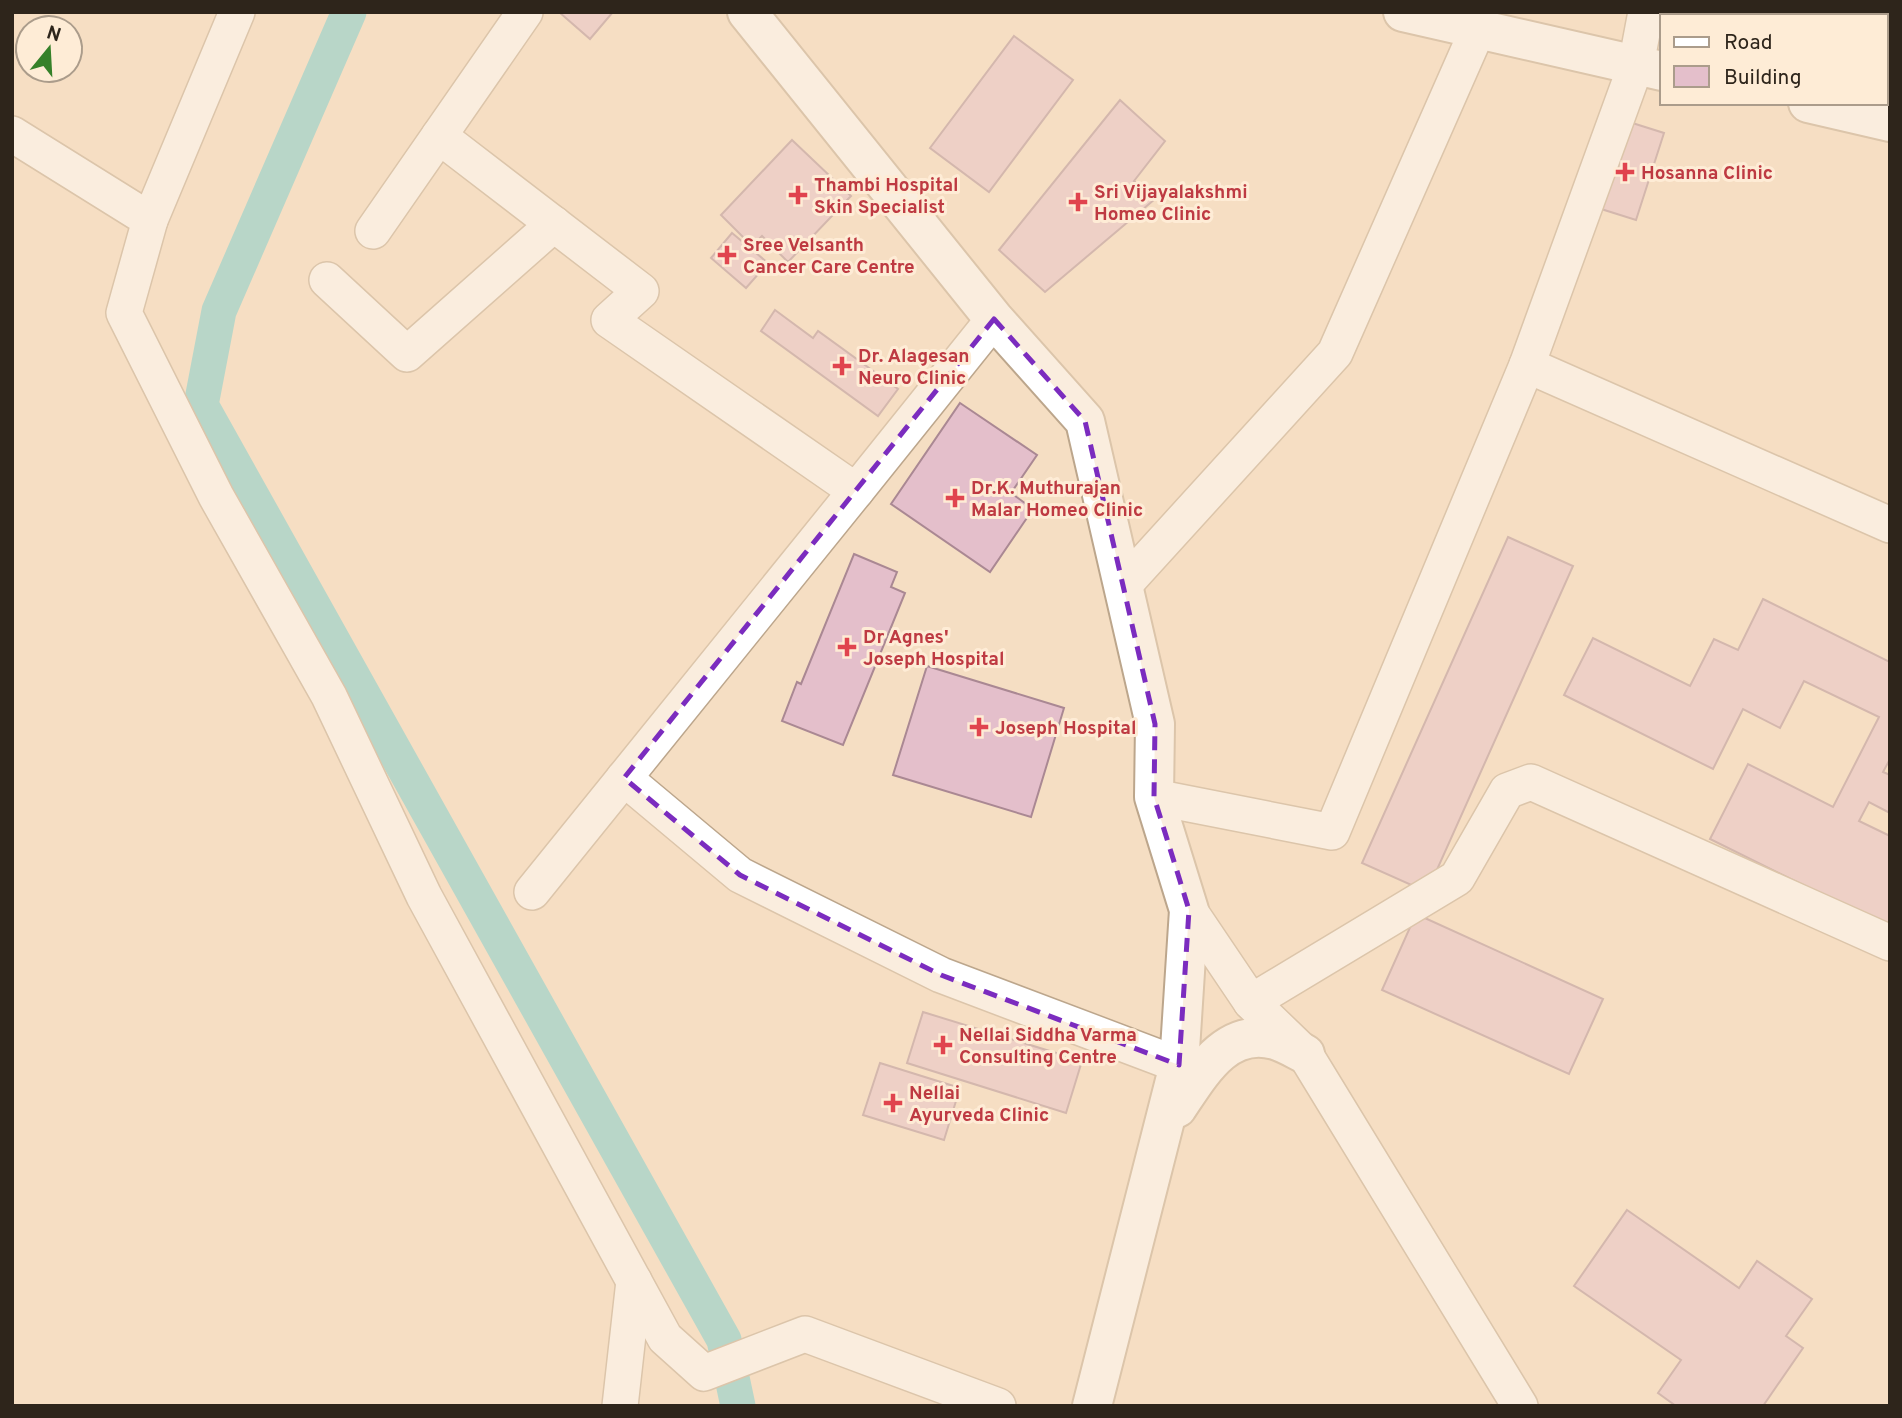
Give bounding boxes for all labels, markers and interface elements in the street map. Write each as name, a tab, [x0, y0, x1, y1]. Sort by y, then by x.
north arrow	[14, 14, 84, 84]
legend	[1660, 14, 1888, 105]
text: N	[43, 21, 64, 48]
text: Road	[1724, 30, 1773, 57]
text: Building	[1724, 65, 1802, 92]
marker: Hosanna Clinic	[1615, 162, 1635, 182]
place label: Hosanna Clinic	[1641, 162, 1773, 186]
place label: Thambi Hospital Skin Specialist	[814, 174, 959, 220]
place label: Sri Vijayalakshmi Homeo Clinic	[1094, 181, 1248, 227]
marker: Thambi Hospital Skin Specialist	[788, 185, 808, 205]
marker: Sri Vijayalakshmi Homeo Clinic	[1068, 192, 1088, 212]
place label: Sree Velsanth Cancer Care Centre	[743, 234, 915, 280]
marker: Sree Velsanth Cancer Care Centre	[717, 245, 737, 265]
place label: Dr. Alagesan Neuro Clinic	[858, 345, 970, 391]
marker: Dr. Alagesan Neuro Clinic	[832, 356, 852, 376]
place label: Dr.K. Muthurajan Malar Homeo Clinic	[971, 477, 1143, 523]
marker: Dr.K. Muthurajan Malar Homeo Clinic	[945, 488, 965, 508]
place label: Dr Agnes' Joseph Hospital	[863, 626, 1004, 672]
marker: Dr Agnes' Joseph Hospital	[837, 637, 857, 657]
marker: Joseph Hospital	[969, 717, 989, 737]
place label: Joseph Hospital	[995, 717, 1136, 741]
place label: Nellai Siddha Varma Consulting Centre	[959, 1024, 1137, 1070]
marker: Nellai Siddha Varma Consulting Centre	[933, 1035, 953, 1055]
place label: Nellai Ayurveda Clinic	[909, 1082, 1049, 1128]
marker: Nellai Ayurveda Clinic	[883, 1093, 903, 1113]

